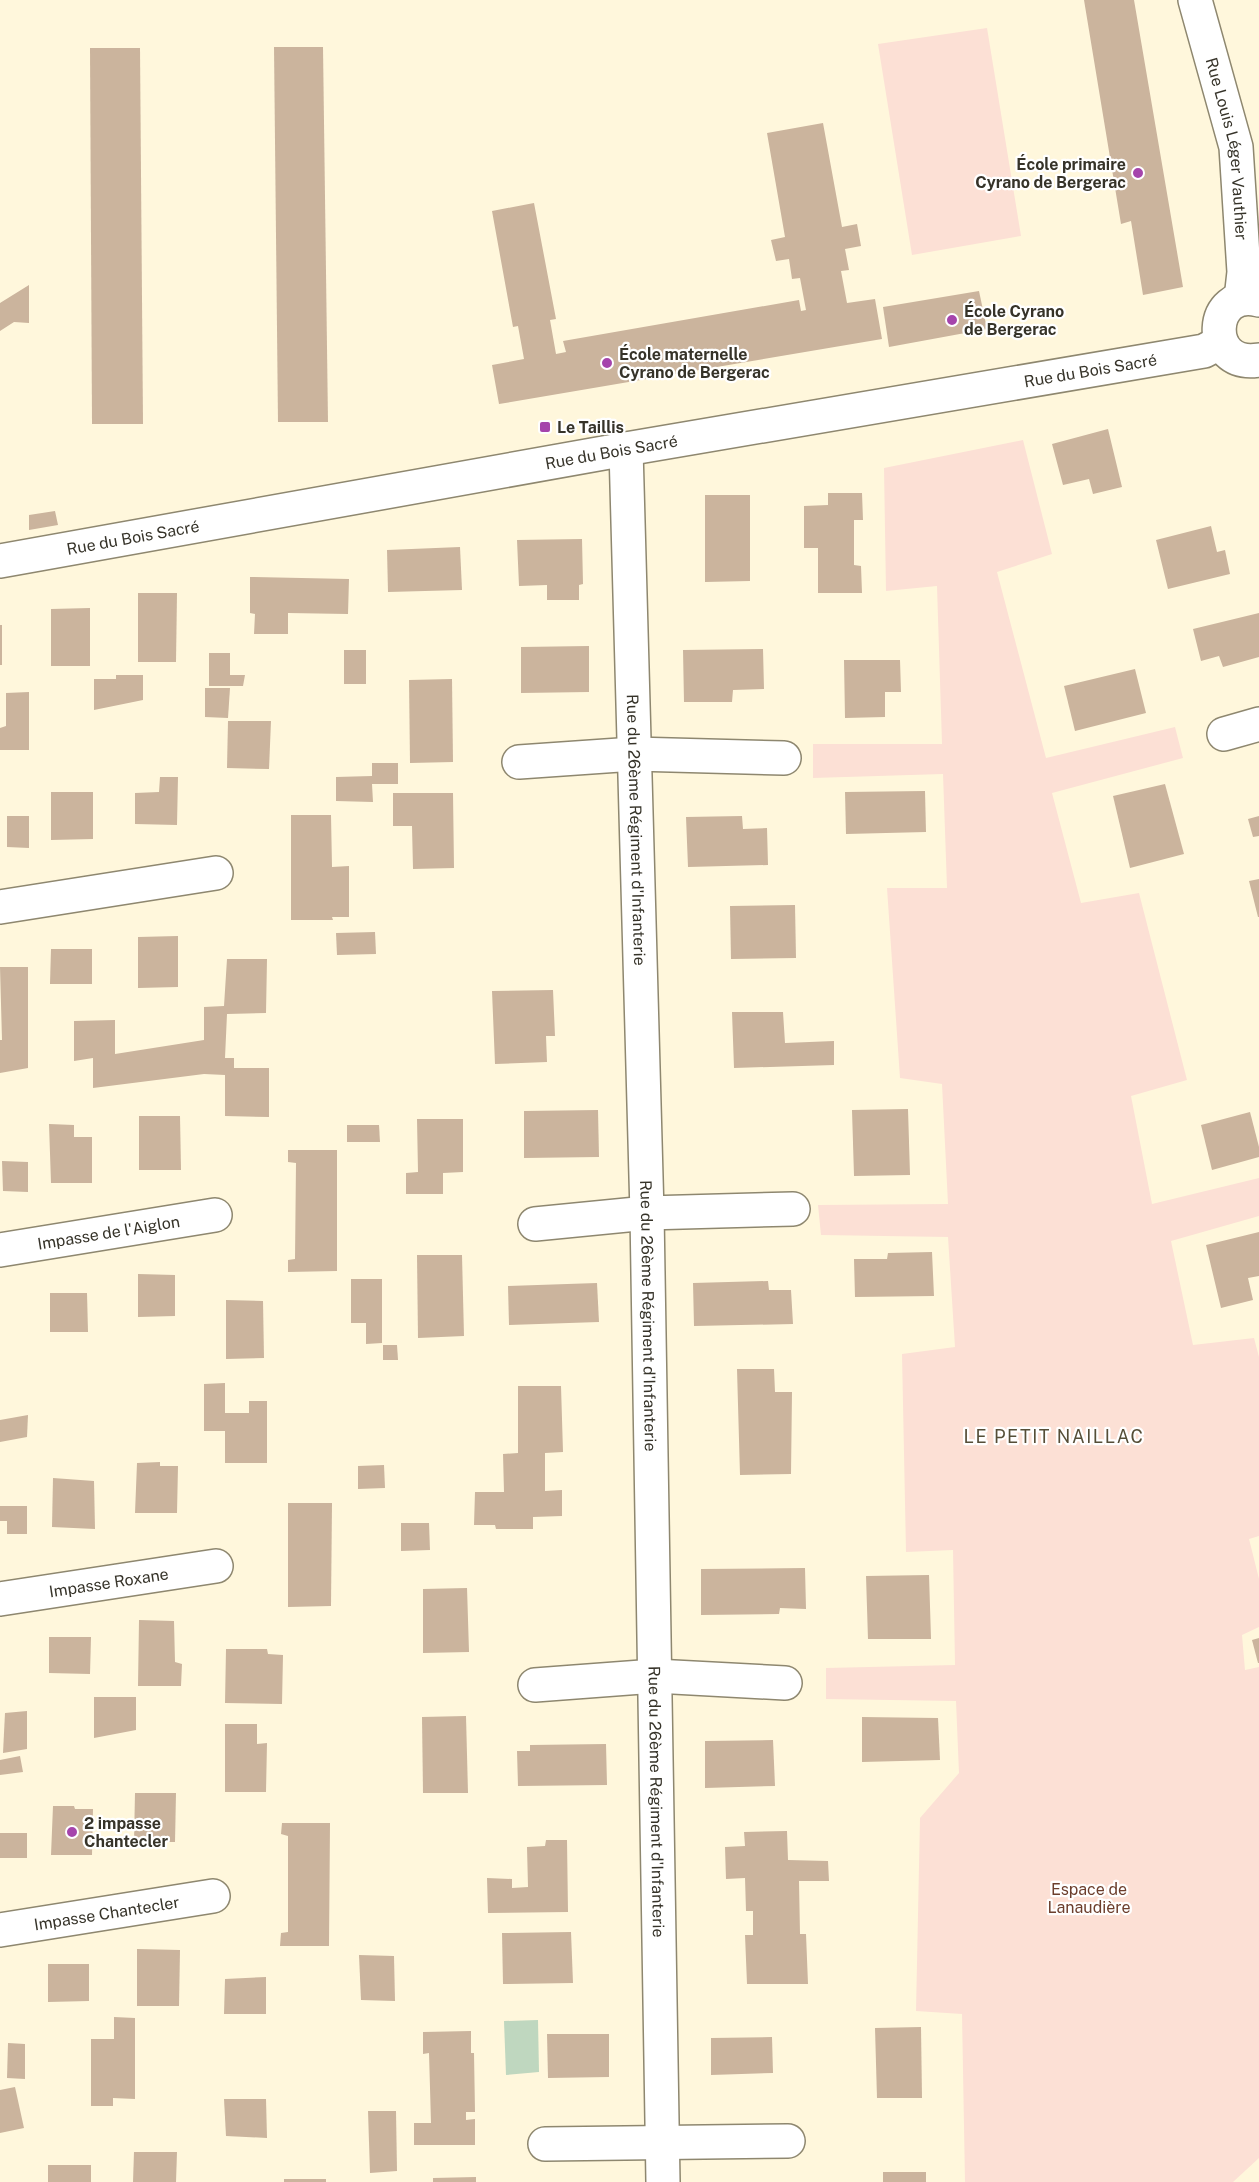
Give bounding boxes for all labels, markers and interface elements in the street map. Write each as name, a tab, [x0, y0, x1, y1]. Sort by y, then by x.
street label: Rue Louis Léger Vauthier	[1202, 55, 1251, 241]
place label: École primaire Cyrano de Bergerac	[975, 154, 1126, 192]
marker: École primaire Cyrano de Bergerac	[1131, 166, 1145, 180]
place label: École Cyrano de Bergerac	[964, 301, 1064, 339]
marker: École Cyrano de Bergerac	[945, 313, 959, 327]
place label: École maternelle Cyrano de Bergerac	[619, 344, 770, 382]
street label: Rue du Bois Sacré	[1023, 350, 1158, 391]
marker: École maternelle Cyrano de Bergerac	[600, 356, 614, 370]
place label: Le Taillis	[557, 418, 624, 437]
marker: Le Taillis	[538, 420, 552, 434]
street label: Rue du Bois Sacré	[543, 431, 679, 473]
street label: Rue du Bois Sacré	[65, 516, 201, 558]
street label: Rue du 26ème Régiment d'Infanterie	[623, 694, 650, 966]
street label: Rue du 26ème Régiment d'Infanterie	[637, 1180, 660, 1452]
street label: Impasse de l'Aiglon	[36, 1211, 181, 1253]
district label: LE PETIT NAILLAC	[964, 1426, 1144, 1447]
street label: Impasse Roxane	[48, 1564, 170, 1601]
street label: Rue du 26ème Régiment d'Infanterie	[645, 1666, 668, 1938]
place label: 2 impasse Chantecler	[84, 1814, 168, 1851]
marker: 2 impasse Chantecler	[65, 1825, 79, 1839]
park label: Espace de Lanaudière	[1047, 1880, 1131, 1917]
street label: Impasse Chantecler	[33, 1892, 181, 1934]

